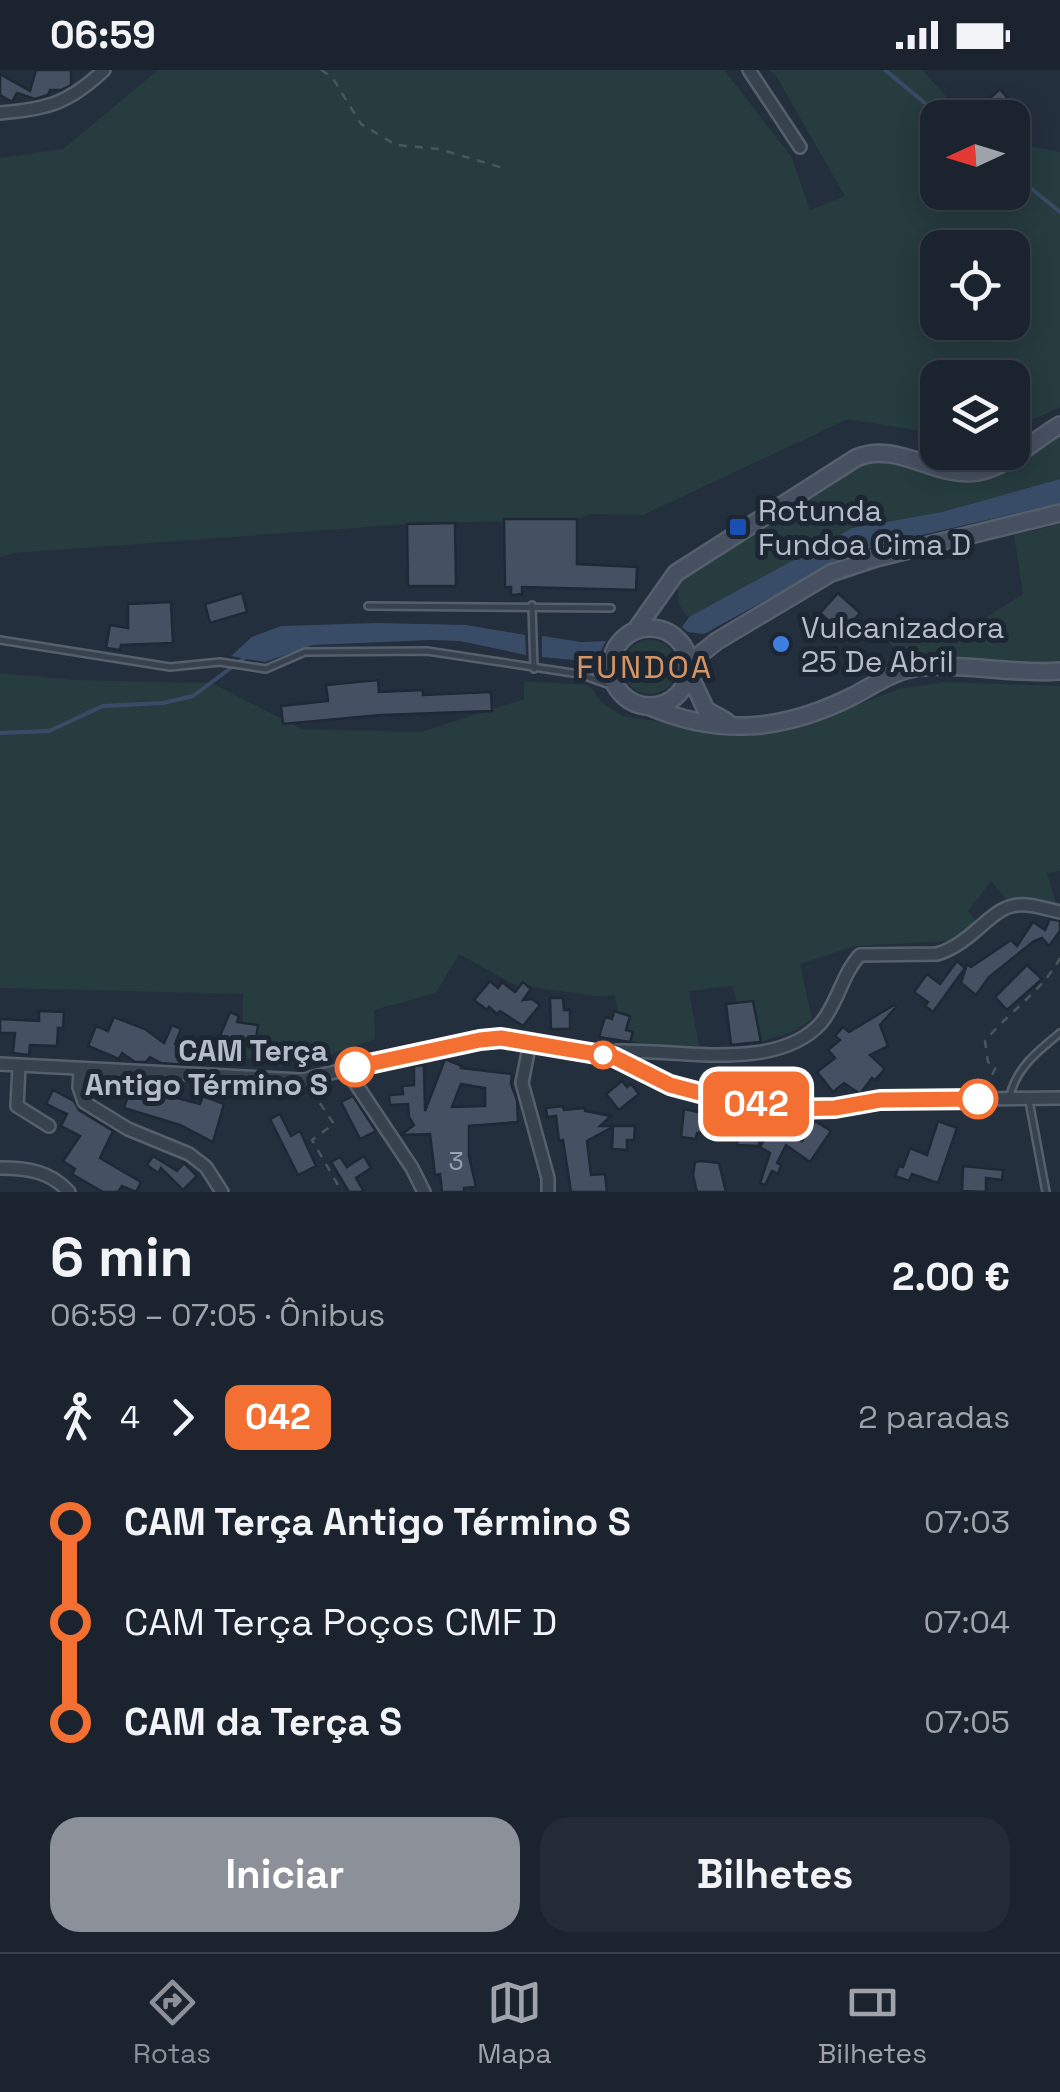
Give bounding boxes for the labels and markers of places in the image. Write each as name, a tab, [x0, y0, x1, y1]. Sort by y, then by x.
place label: Rotunda Fundoa Cima D	[758, 491, 971, 564]
marker: Rotunda Fundoa Cima D	[727, 516, 749, 538]
place label: Vulcanizadora 25 De Abril	[801, 608, 1004, 681]
marker: Vulcanizadora 25 De Abril	[770, 633, 792, 655]
place label: CAM Terça Antigo Término S	[85, 1031, 328, 1104]
unlabelled marker	[590, 1042, 616, 1068]
marker: CAM Terça Antigo Término S	[336, 1048, 374, 1086]
unlabelled marker	[959, 1080, 997, 1118]

